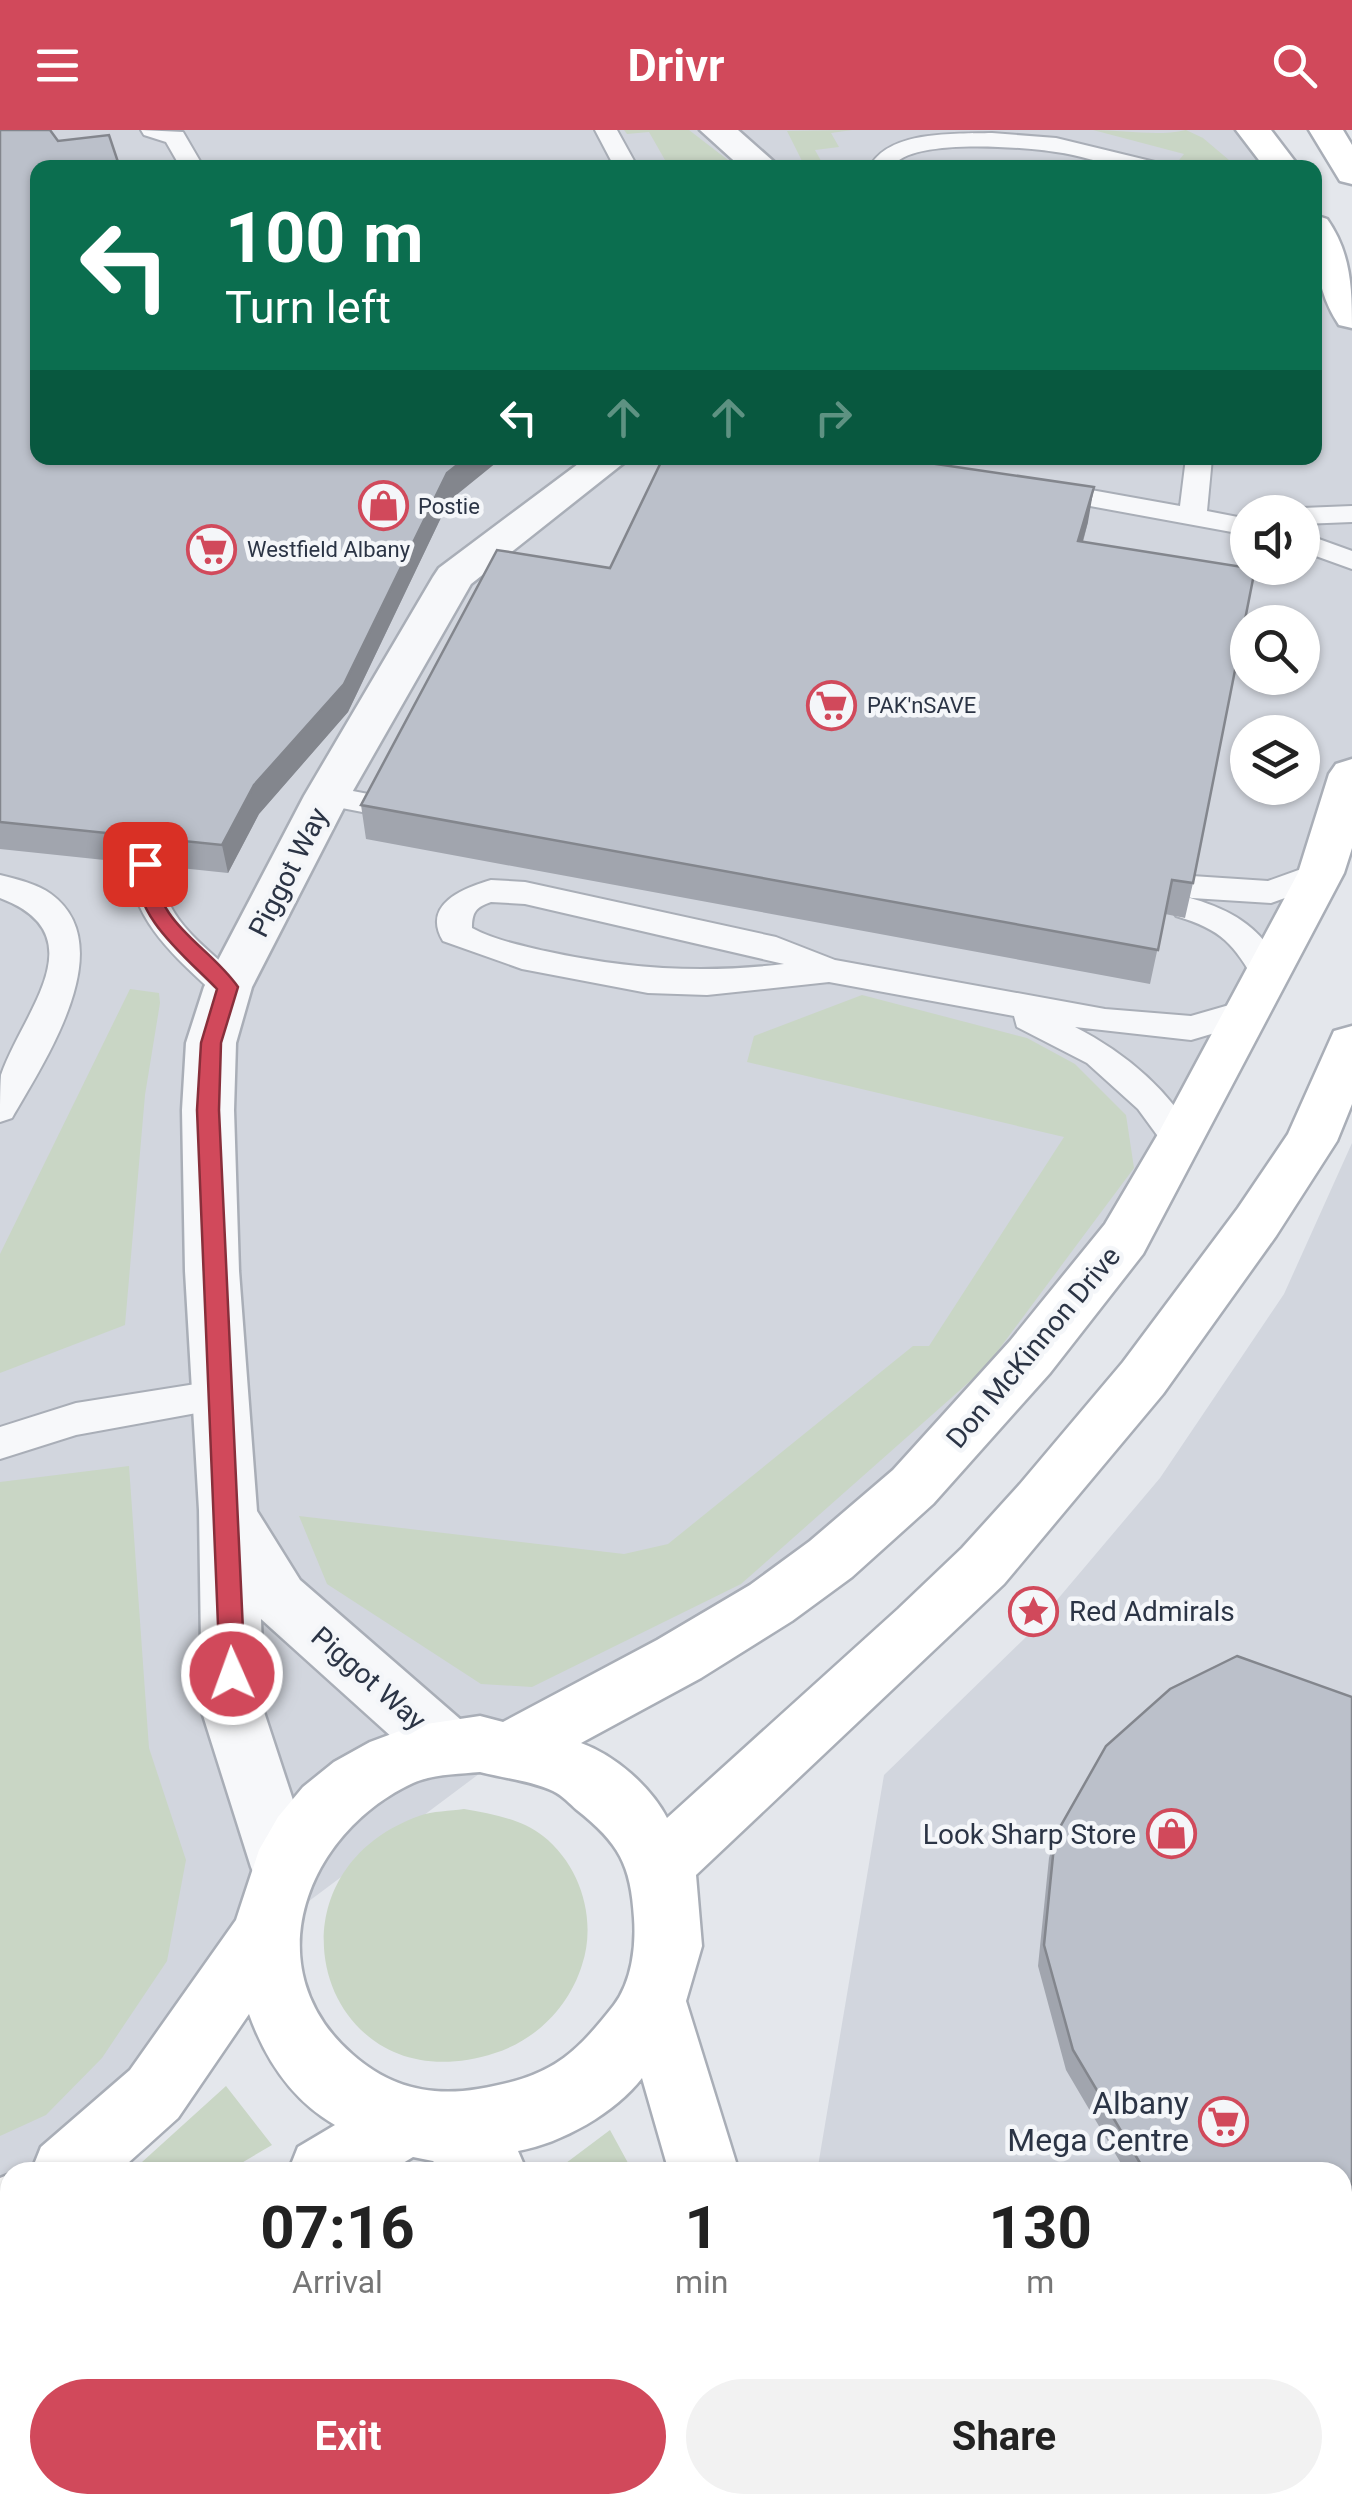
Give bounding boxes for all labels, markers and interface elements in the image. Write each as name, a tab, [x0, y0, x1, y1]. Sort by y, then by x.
icon: menu	[30, 38, 85, 93]
icon: search	[1267, 38, 1322, 93]
text: Drivr	[628, 39, 724, 92]
text: 100 m	[225, 197, 424, 279]
icon: left	[60, 200, 190, 330]
text: Turn left	[225, 281, 391, 334]
icon: left	[491, 390, 546, 445]
icon: ahead	[596, 390, 651, 445]
icon: ahead	[701, 390, 756, 445]
icon: right	[806, 390, 861, 445]
shop icon: Postie	[357, 480, 409, 532]
place label: Postie	[418, 494, 480, 519]
map controls	[1230, 495, 1320, 805]
button: sound	[1230, 495, 1320, 585]
supermarket icon: Westfield Albany	[186, 523, 238, 575]
place label: Westfield Albany	[247, 537, 411, 562]
button: search	[1230, 605, 1320, 695]
supermarket icon: PAK'nSAVE	[806, 679, 858, 731]
place label: PAK'nSAVE	[867, 693, 976, 718]
button: layers	[1230, 715, 1320, 805]
street label: Piggot Way	[242, 802, 335, 942]
pin	[103, 822, 188, 907]
icon: arrive	[118, 837, 173, 892]
street label: Don McKinnon Drive	[940, 1240, 1127, 1455]
place icon: Red Admirals	[1008, 1585, 1060, 1637]
place label: Red Admirals	[1069, 1595, 1235, 1628]
street label: Piggot Way	[305, 1620, 433, 1737]
position arrow	[180, 1622, 284, 1726]
shop icon: Look Sharp Store	[1145, 1808, 1197, 1860]
place label: Look Sharp Store	[923, 1818, 1136, 1851]
place label: Albany Mega Centre	[1007, 2084, 1189, 2159]
supermarket icon: Albany Mega Centre	[1198, 2095, 1250, 2147]
text: 07:16	[260, 2192, 415, 2263]
text: 1	[684, 2192, 719, 2263]
text: 130	[989, 2192, 1092, 2263]
text: Arrival	[292, 2263, 383, 2301]
text: min	[675, 2263, 728, 2301]
text: m	[1026, 2263, 1054, 2301]
button: Exit	[30, 2379, 666, 2494]
button: Share	[686, 2379, 1322, 2494]

